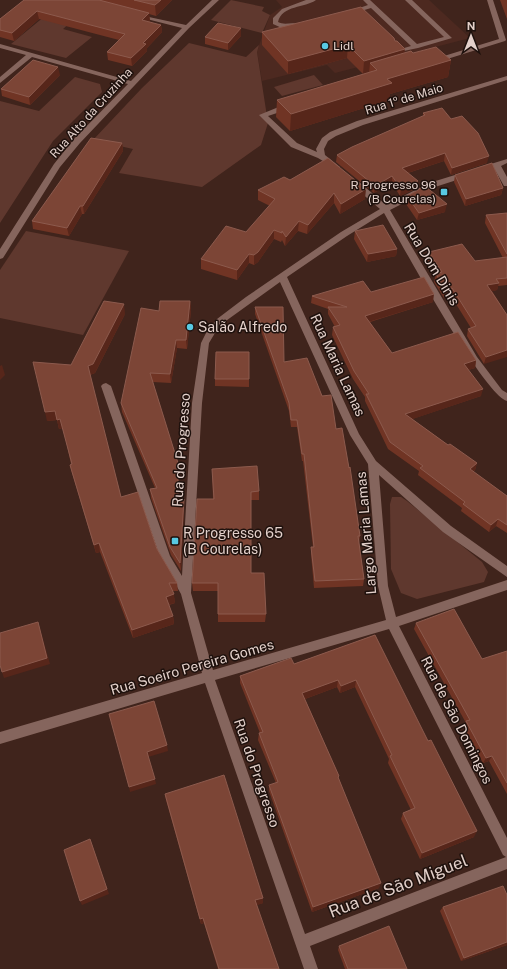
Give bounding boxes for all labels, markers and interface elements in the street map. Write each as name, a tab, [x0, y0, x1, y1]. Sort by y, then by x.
north arrow	[451, 16, 491, 56]
text: N	[467, 20, 475, 32]
place label: Lidl	[333, 39, 354, 53]
marker: Lidl	[320, 41, 330, 51]
street label: Rua Alto da Cruzinha	[47, 65, 135, 161]
street label: Rua 1º de Maio	[363, 80, 445, 118]
place label: R Progresso 96 (B Courelas)	[351, 178, 436, 206]
marker: R Progresso 96 (B Courelas)	[439, 187, 449, 197]
street label: Rua Dom Dinis	[401, 220, 463, 308]
street label: Rua Maria Lamas	[307, 311, 369, 419]
place label: Salão Alfredo	[198, 319, 287, 335]
marker: Salão Alfredo	[185, 322, 195, 332]
street label: Rua do Progresso	[169, 392, 193, 508]
street label: Largo Maria Lamas	[353, 471, 379, 595]
place label: R Progresso 65 (B Courelas)	[183, 525, 283, 557]
marker: R Progresso 65 (B Courelas)	[170, 536, 180, 546]
street label: Rua Soeiro Pereira Gomes	[108, 636, 276, 698]
street label: Rua de São Domingos	[418, 653, 496, 787]
street label: Rua do Progresso	[231, 716, 283, 830]
street label: Rua de São Miguel	[326, 850, 470, 922]

